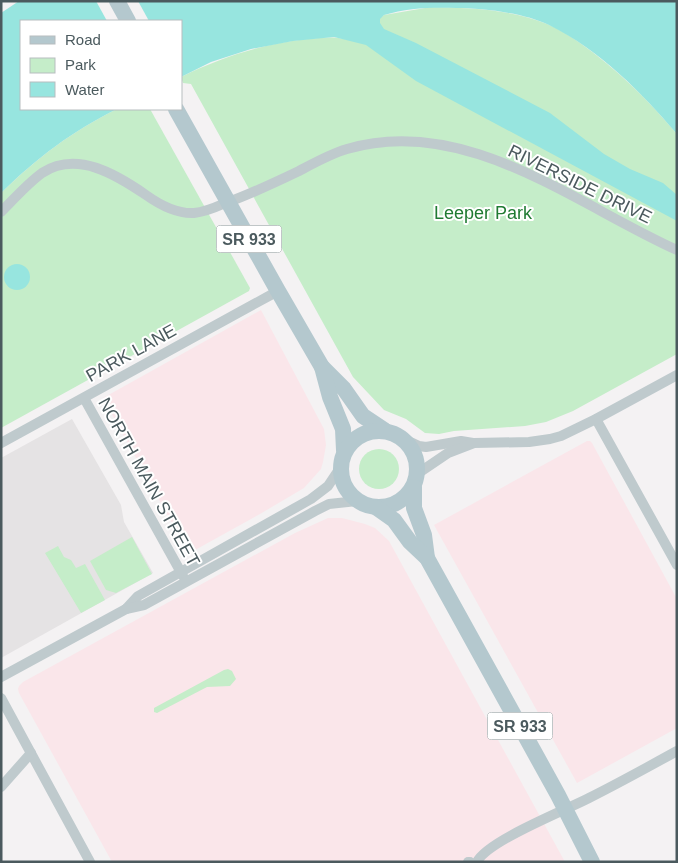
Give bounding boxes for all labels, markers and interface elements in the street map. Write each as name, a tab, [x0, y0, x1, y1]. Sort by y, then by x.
legend	[20, 20, 182, 110]
text: Road	[65, 31, 101, 48]
text: Park	[65, 56, 96, 73]
text: Water	[65, 81, 104, 98]
street label: RIVERSIDE DRIVE	[505, 141, 655, 227]
park label: Leeper Park	[434, 203, 533, 223]
road number: SR 933	[216, 225, 282, 252]
street label: PARK LANE	[83, 320, 179, 386]
street label: NORTH MAIN STREET	[94, 394, 204, 570]
road number: SR 933	[488, 712, 552, 739]

